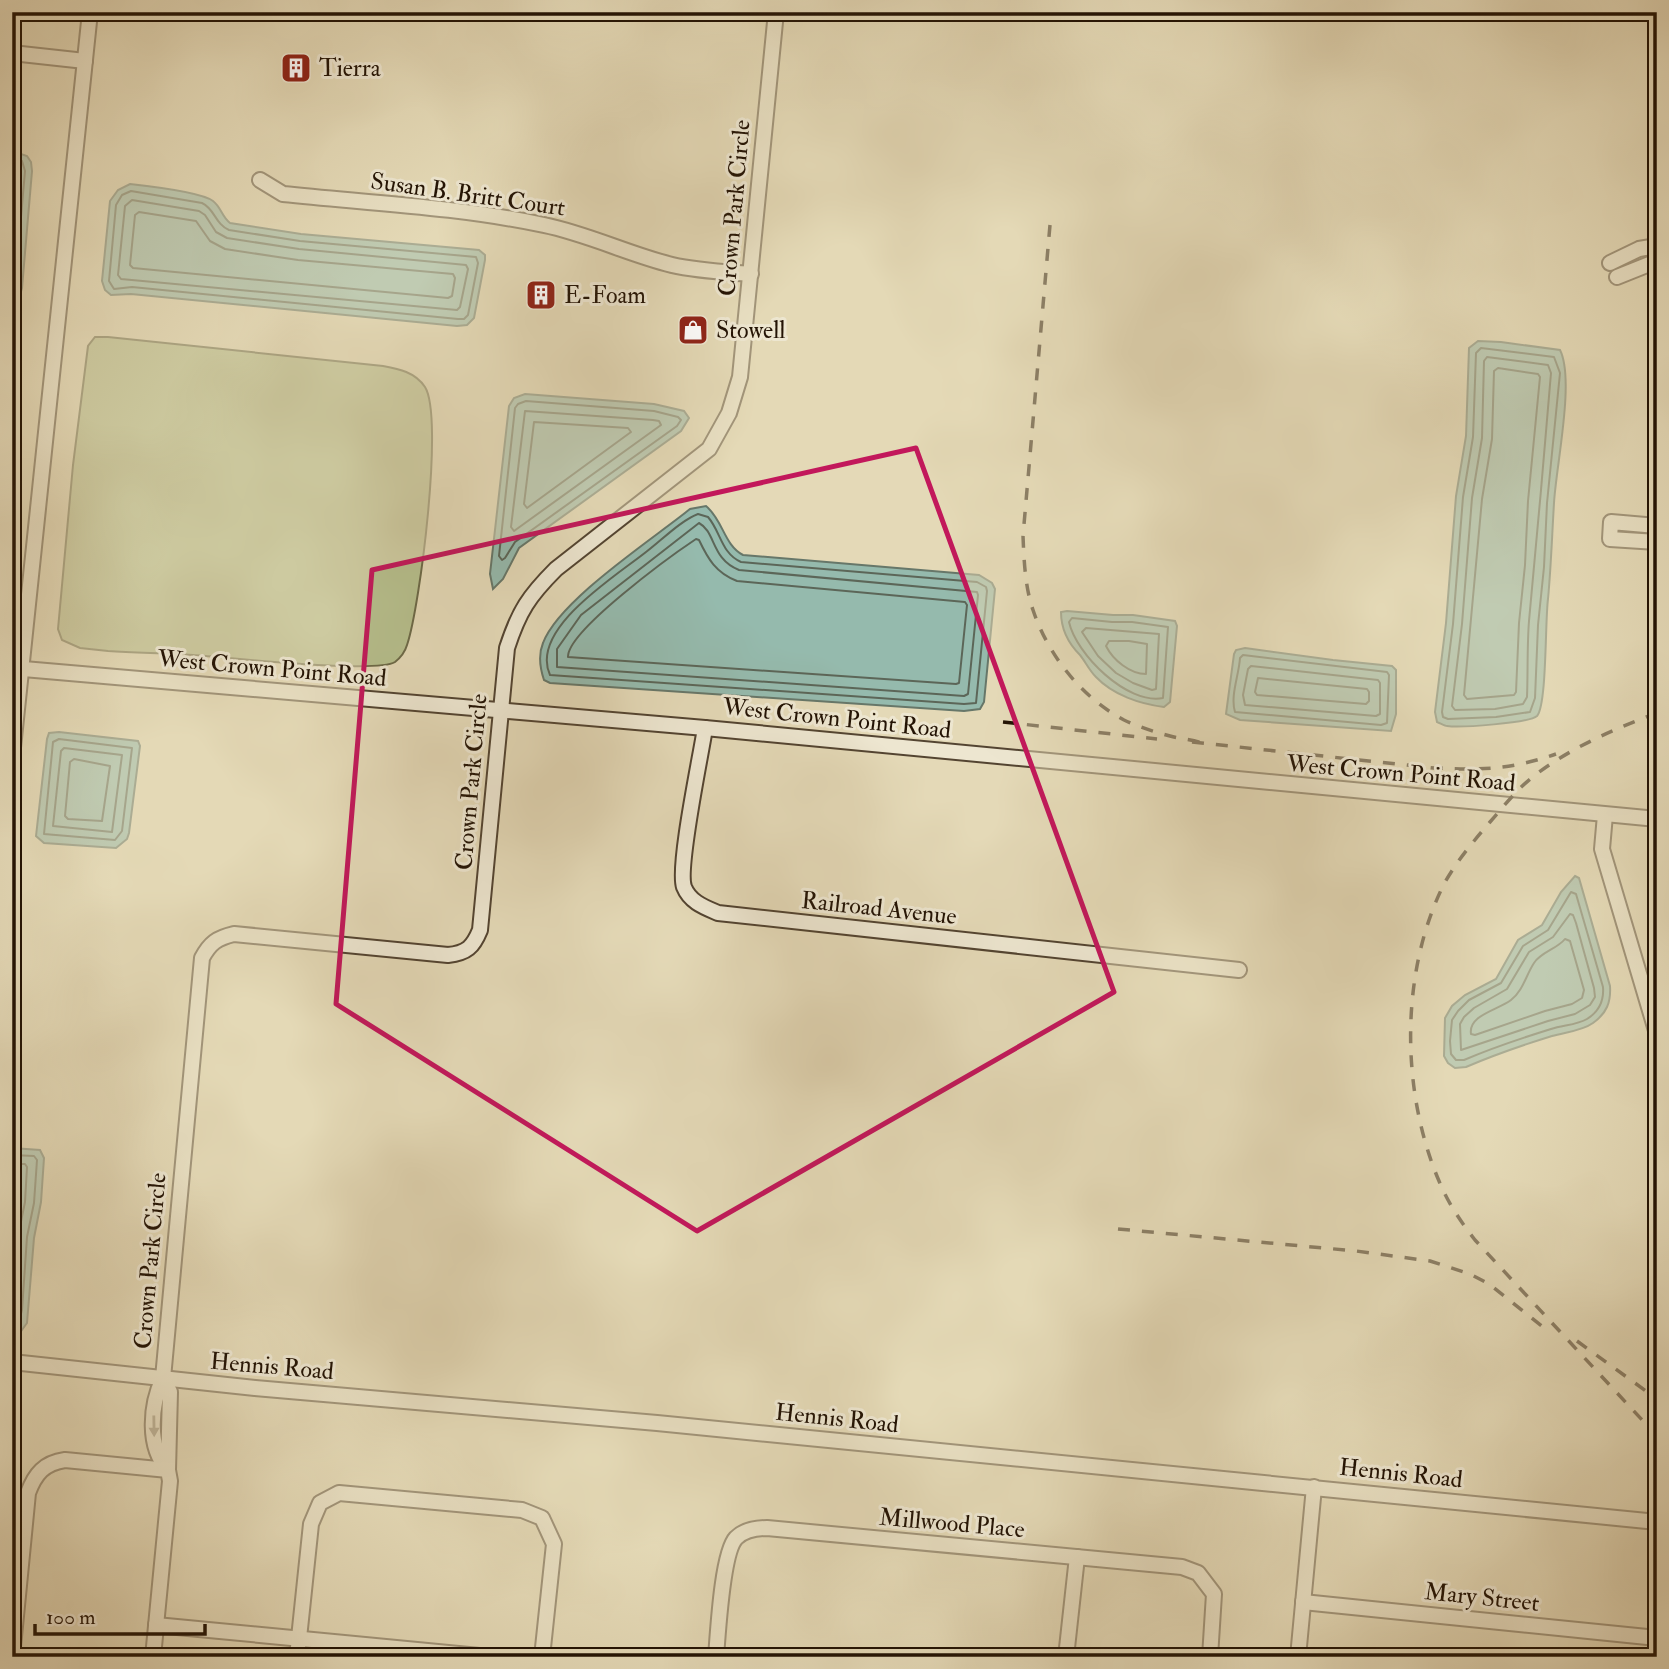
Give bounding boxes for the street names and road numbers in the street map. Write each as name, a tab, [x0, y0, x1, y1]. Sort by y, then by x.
street label: Crown Park Circle	[711, 119, 758, 298]
street label: Susan B. Britt Court	[369, 165, 567, 224]
street label: West Crown Point Road	[155, 643, 388, 694]
street label: West Crown Point Road	[720, 691, 953, 746]
street label: Crown Park Circle	[448, 693, 495, 872]
street label: West Crown Point Road	[1284, 748, 1517, 799]
street label: Railroad Avenue	[800, 885, 958, 932]
street label: Crown Park Circle	[127, 1172, 174, 1351]
street label: Hennis Road	[209, 1346, 335, 1387]
street label: Hennis Road	[774, 1397, 900, 1440]
street label: Hennis Road	[1338, 1452, 1464, 1495]
street label: Millwood Place	[878, 1502, 1026, 1545]
street label: Mary Street	[1423, 1576, 1541, 1619]

